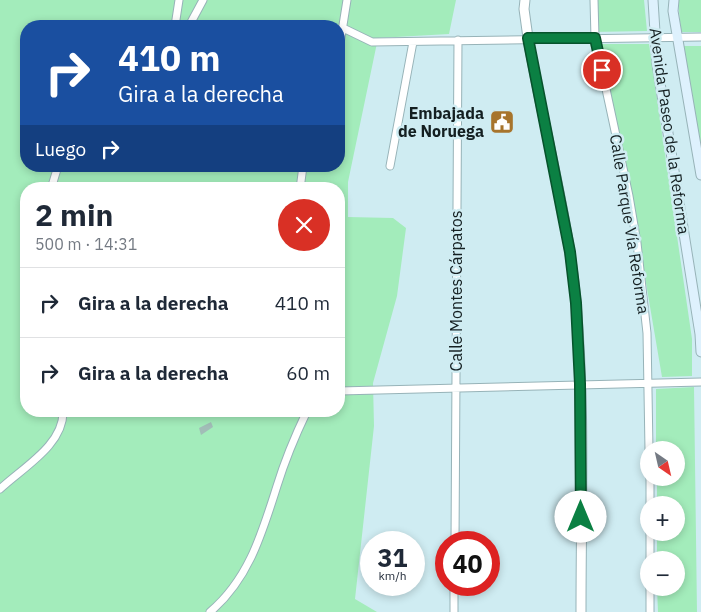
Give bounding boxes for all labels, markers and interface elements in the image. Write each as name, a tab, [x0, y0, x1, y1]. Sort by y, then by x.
street label: Avenida Paseo de la Reforma	[646, 26, 694, 236]
text: 410 m	[118, 35, 221, 81]
icon: right	[35, 40, 100, 105]
pin	[581, 49, 623, 91]
icon: arrive	[588, 56, 616, 84]
text: Gira a la derecha	[118, 79, 284, 108]
place label: Embajada de Noruega	[398, 103, 484, 141]
public building icon: Embajada de Noruega	[489, 109, 515, 135]
street label: Calle Parque Vía Reforma	[606, 133, 654, 316]
icon: right	[96, 135, 124, 163]
text: Luego	[35, 137, 86, 161]
text: 2 min	[35, 195, 113, 234]
button: close	[278, 199, 330, 251]
street label: Calle Montes Cárpatos	[446, 210, 466, 372]
text: 500 m · 14:31	[35, 234, 137, 254]
icon: right	[35, 289, 63, 317]
text: Gira a la derecha	[78, 291, 229, 315]
text: 410 m	[275, 291, 330, 315]
icon: right	[35, 359, 63, 387]
text: Gira a la derecha	[78, 361, 229, 385]
text: 60 m	[286, 361, 330, 385]
north arrow	[640, 441, 685, 486]
map controls	[640, 441, 685, 596]
position arrow	[554, 490, 606, 542]
button: +	[640, 496, 685, 541]
speed limit sign: 40	[435, 531, 500, 596]
text: 31	[377, 541, 408, 574]
button: −	[640, 551, 685, 596]
text: km/h	[378, 568, 407, 583]

